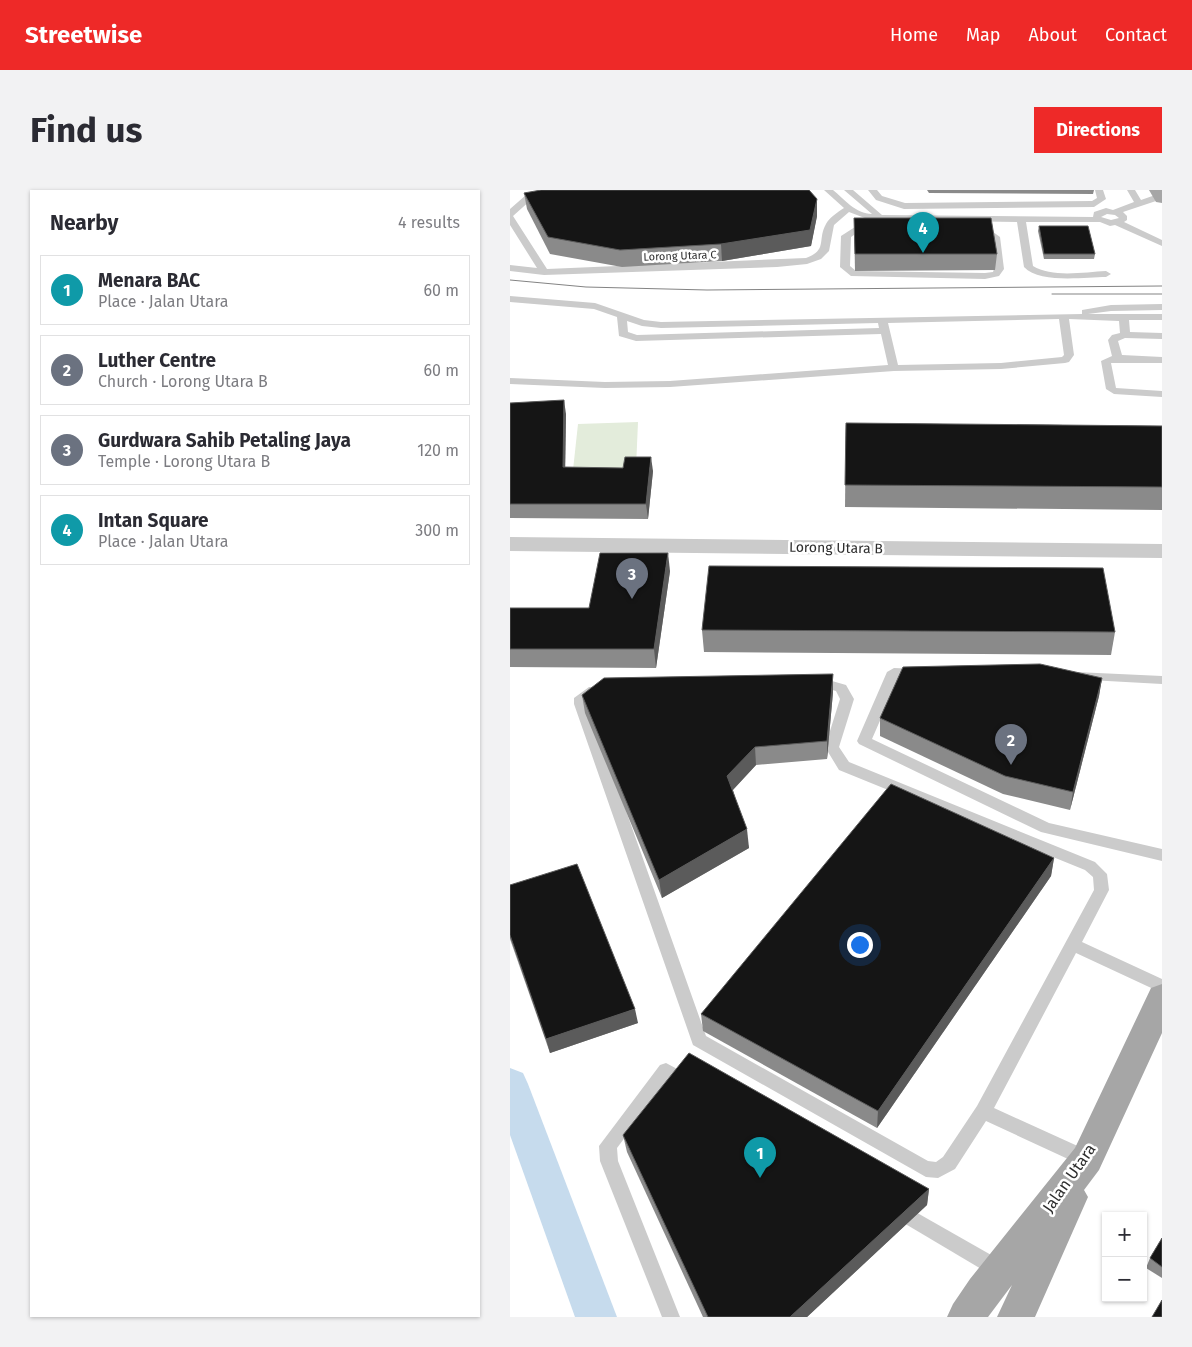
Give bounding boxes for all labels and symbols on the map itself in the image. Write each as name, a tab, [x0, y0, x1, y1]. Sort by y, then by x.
pin: 4	[907, 212, 939, 253]
street label: Lorong Utara C	[643, 248, 717, 264]
street label: Lorong Utara B	[789, 539, 883, 557]
pin: 3	[616, 558, 648, 599]
pin: 2	[995, 724, 1027, 765]
your location	[847, 932, 873, 958]
pin: 1	[744, 1137, 776, 1178]
street label: Jalan Utara	[1038, 1140, 1100, 1216]

